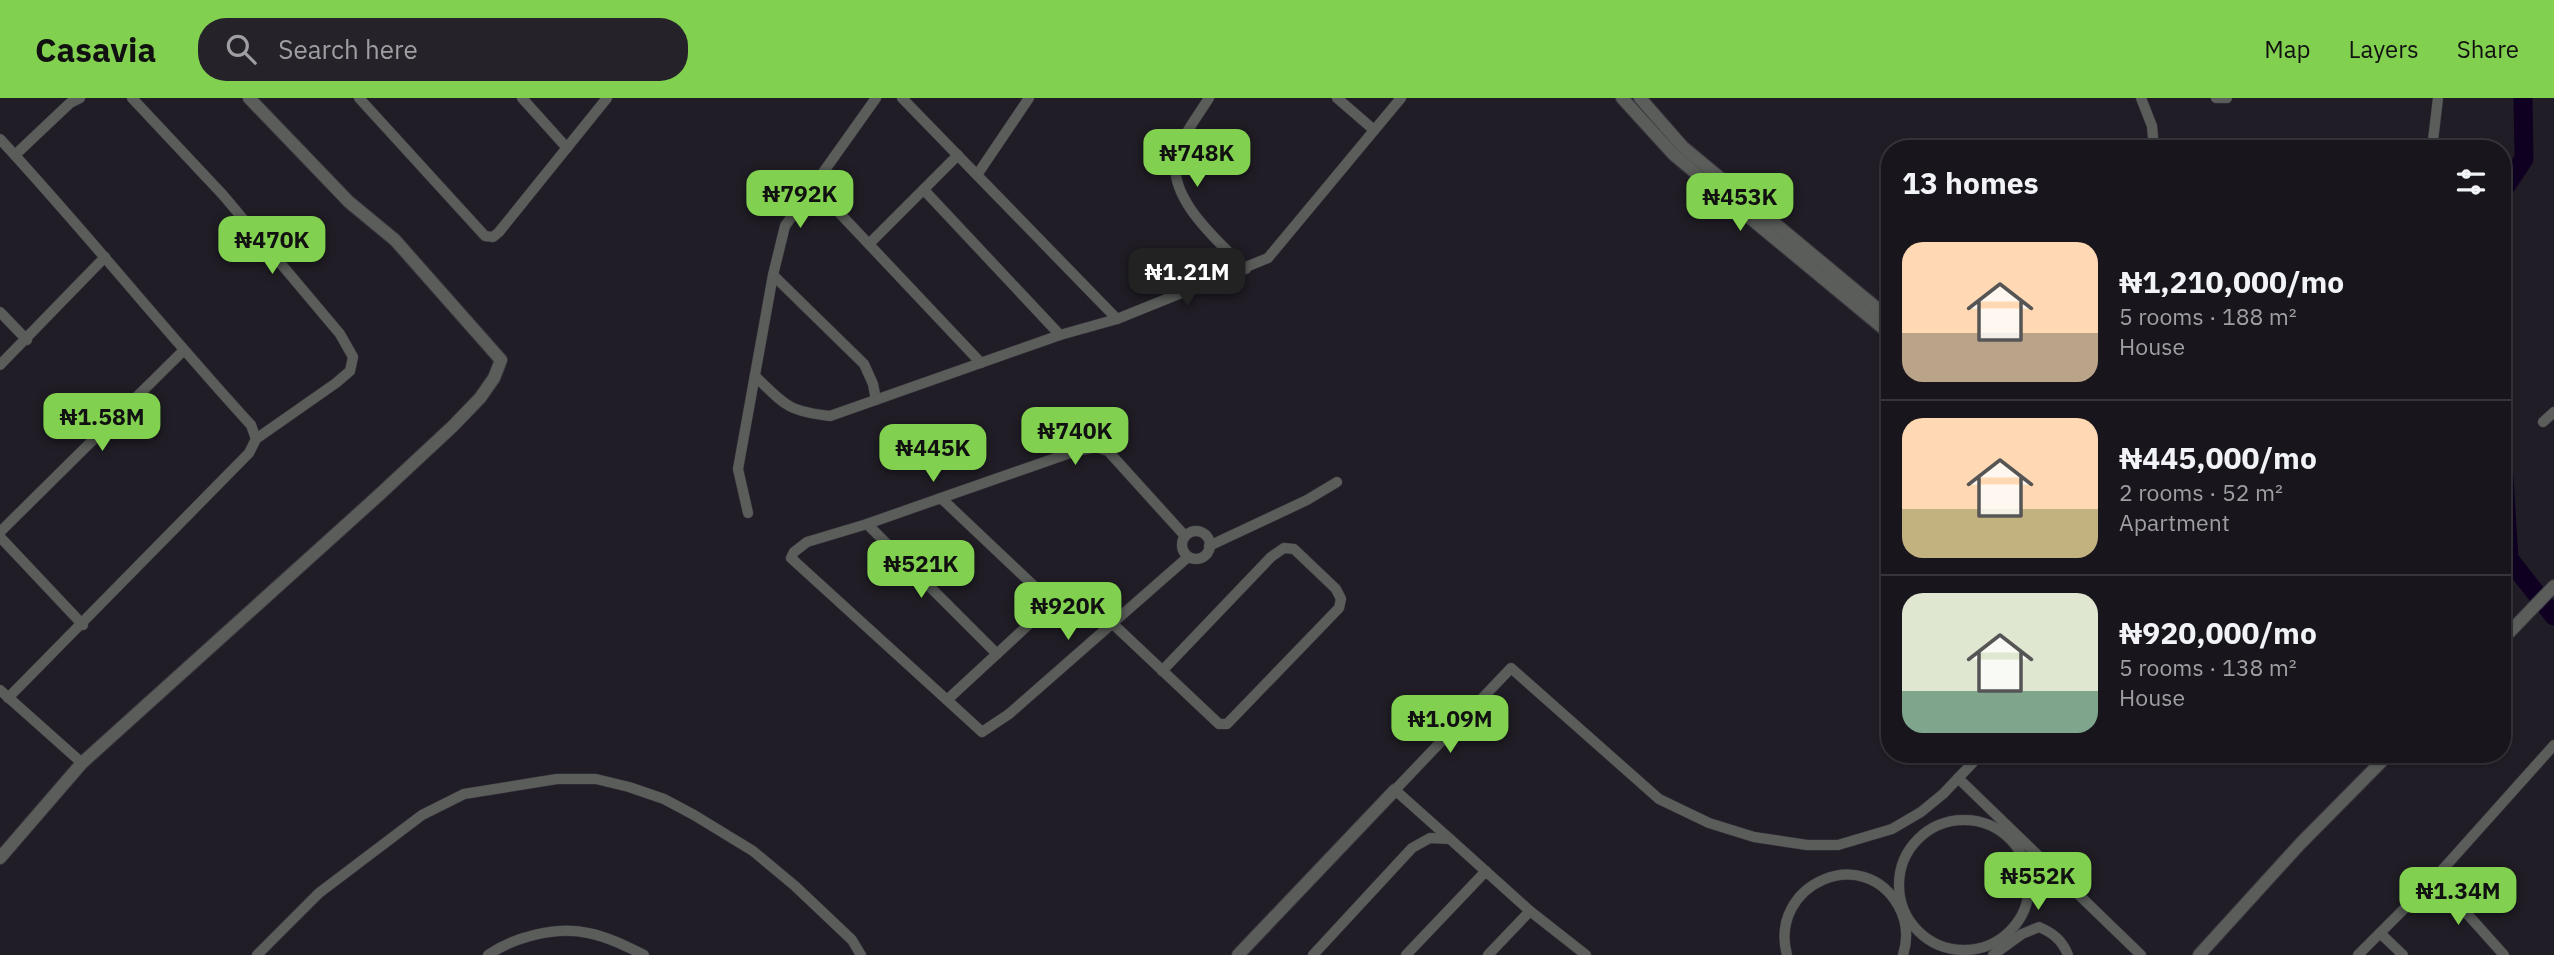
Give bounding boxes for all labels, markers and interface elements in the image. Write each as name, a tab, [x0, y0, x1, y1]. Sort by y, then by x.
search box	[198, 18, 688, 81]
text: Casavia	[35, 28, 156, 71]
icon: search	[222, 30, 260, 68]
text: Search here	[278, 32, 418, 66]
text: Map	[2264, 33, 2311, 65]
text: Layers	[2349, 33, 2419, 65]
text: Share	[2457, 33, 2519, 65]
pin: ₦748K	[1148, 130, 1246, 189]
text: ₦748K	[1159, 137, 1235, 167]
text: 13 homes	[1902, 163, 2039, 202]
icon: filters	[2452, 163, 2490, 201]
pin: ₦792K	[751, 170, 849, 230]
pin: ₦453K	[1691, 174, 1789, 233]
text: ₦792K	[762, 178, 838, 208]
text: ₦453K	[1702, 181, 1778, 211]
pin: ₦470K	[223, 216, 321, 276]
text: ₦470K	[234, 224, 310, 254]
pin: ₦1.21M	[1130, 248, 1244, 308]
text: ₦1.21M	[1144, 256, 1230, 286]
text: ₦1,210,000/mo	[2119, 262, 2344, 301]
icon: home	[1958, 270, 2042, 354]
text: 5 rooms · 188 m²	[2119, 301, 2297, 331]
text: House	[2119, 331, 2185, 361]
pin: ₦1.58M	[45, 394, 159, 453]
text: ₦1.58M	[59, 401, 145, 431]
pin: ₦740K	[1026, 408, 1124, 467]
text: ₦740K	[1037, 415, 1113, 445]
pin: ₦445K	[884, 424, 982, 484]
text: ₦445K	[895, 432, 971, 462]
text: ₦445,000/mo	[2119, 438, 2317, 477]
icon: home	[1958, 446, 2042, 530]
text: 2 rooms · 52 m²	[2119, 477, 2283, 507]
text: Apartment	[2119, 507, 2230, 537]
pin: ₦521K	[872, 540, 970, 600]
text: ₦521K	[883, 548, 959, 578]
pin: ₦920K	[1019, 582, 1117, 642]
text: ₦920K	[1030, 590, 1106, 620]
text: ₦920,000/mo	[2119, 613, 2317, 652]
icon: home	[1958, 621, 2042, 705]
text: 5 rooms · 138 m²	[2119, 652, 2297, 682]
text: House	[2119, 682, 2185, 712]
pin: ₦1.09M	[1393, 696, 1507, 755]
text: ₦1.09M	[1407, 703, 1493, 733]
pin: ₦552K	[1989, 852, 2087, 912]
text: ₦552K	[2000, 860, 2076, 890]
pin: ₦1.34M	[2401, 868, 2515, 927]
text: ₦1.34M	[2415, 875, 2501, 905]

